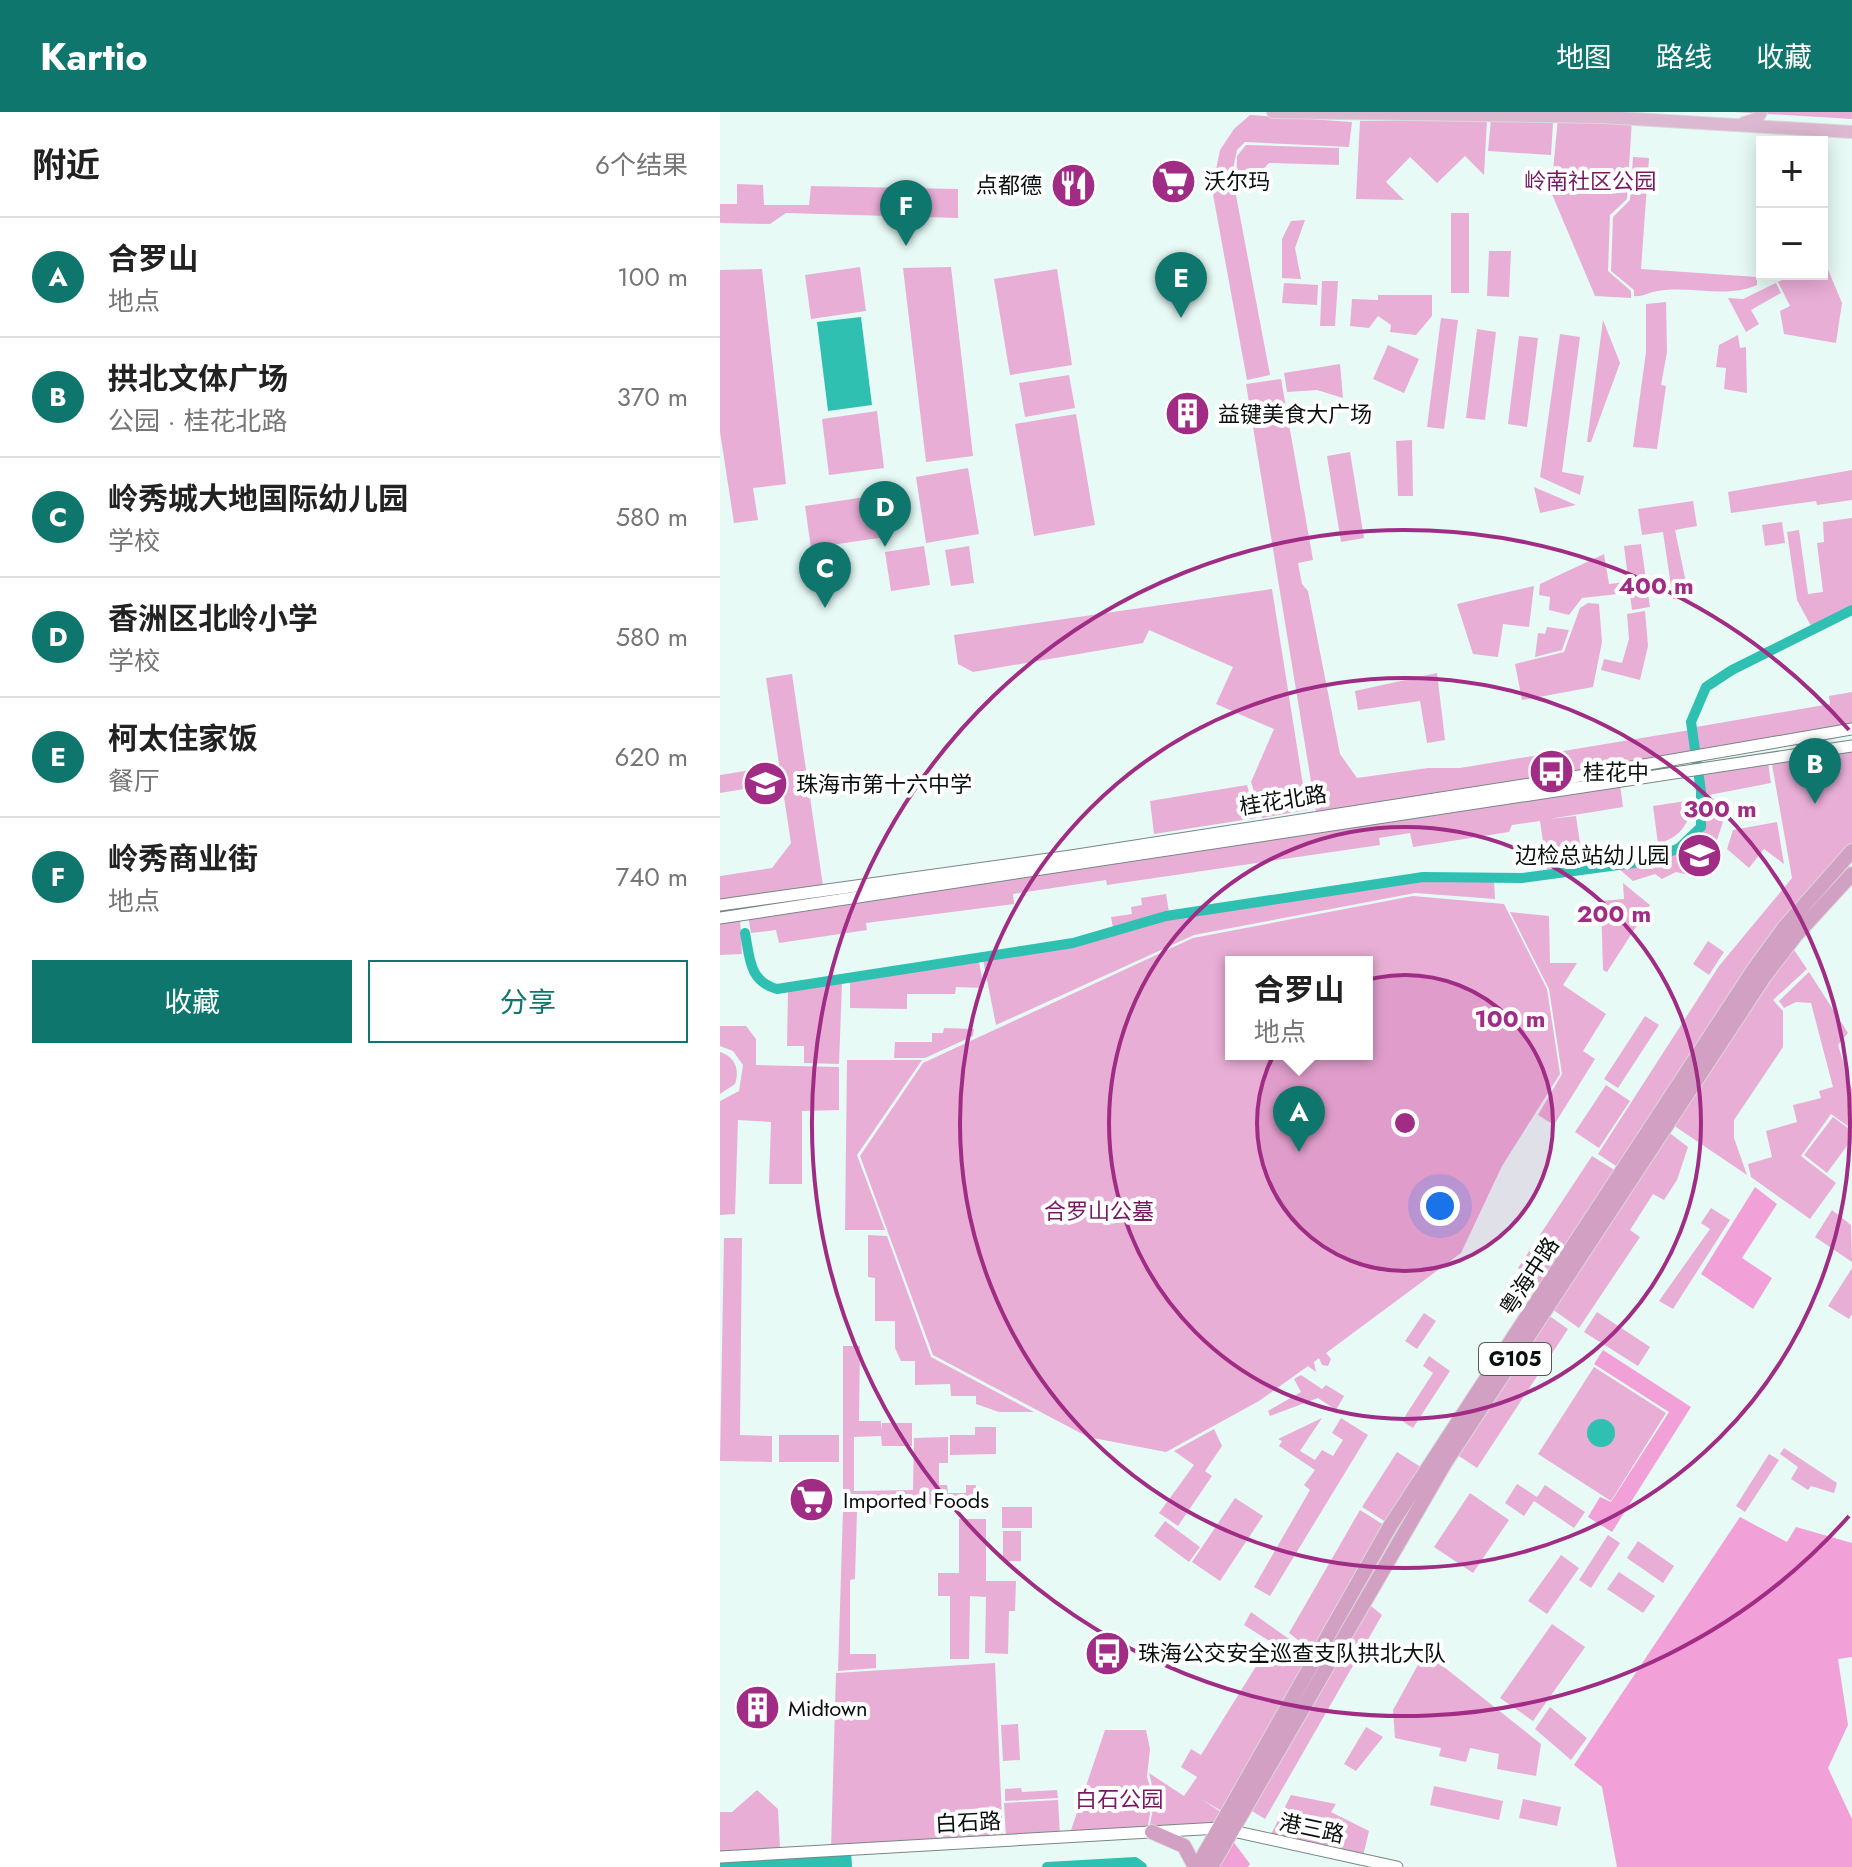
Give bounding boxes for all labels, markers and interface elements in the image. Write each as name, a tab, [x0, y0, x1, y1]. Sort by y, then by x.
text: Kartio	[40, 29, 148, 84]
text: 地图	[1556, 37, 1612, 78]
text: 路线	[1656, 37, 1712, 78]
text: 收藏	[1756, 37, 1812, 78]
map controls	[1756, 136, 1828, 280]
button: +	[1756, 136, 1828, 208]
text: 附近	[32, 141, 100, 190]
text: 6个结果	[595, 146, 688, 184]
supermarket icon: 沃尔玛	[1149, 157, 1197, 205]
restaurant icon: 点都德	[1049, 161, 1097, 209]
place label: 沃尔玛	[1204, 165, 1270, 197]
park label: 岭南社区公园	[1524, 165, 1656, 197]
place label: 点都德	[976, 169, 1042, 201]
pin: F	[880, 180, 932, 246]
button: −	[1756, 208, 1828, 280]
text: 合罗山	[108, 237, 198, 280]
pin: E	[1155, 252, 1207, 318]
text: A	[48, 258, 68, 296]
text: 100 m	[617, 258, 688, 296]
text: 地点	[108, 282, 160, 320]
text: 拱北文体广场	[108, 357, 288, 400]
text: B	[49, 378, 67, 416]
text: 370 m	[617, 378, 688, 416]
building icon: 益键美食大广场	[1163, 390, 1211, 438]
place label: 益键美食大广场	[1218, 398, 1372, 430]
text: 公园 · 桂花北路	[108, 402, 287, 440]
text: 岭秀城大地国际幼儿园	[108, 477, 408, 520]
pin: D	[859, 481, 911, 547]
text: C	[49, 498, 67, 536]
text: 580 m	[615, 498, 688, 536]
text: 学校	[108, 522, 160, 560]
pin: C	[799, 542, 851, 608]
text: 400 m	[1618, 568, 1694, 603]
text: 香洲区北岭小学	[108, 597, 318, 640]
text: D	[48, 618, 68, 656]
text: 580 m	[615, 618, 688, 656]
text: 学校	[108, 642, 160, 680]
text: 柯太住家饭	[108, 717, 258, 760]
text: E	[50, 738, 66, 776]
text: 620 m	[615, 738, 688, 776]
pin: B	[1789, 738, 1841, 804]
bus stop icon: 桂花中	[1528, 748, 1576, 796]
place label: 桂花中	[1583, 756, 1649, 788]
school or university icon: 珠海市第十六中学	[741, 760, 789, 808]
text: 餐厅	[108, 762, 160, 800]
place label: 珠海市第十六中学	[796, 768, 972, 800]
street label: 桂花北路	[1237, 777, 1329, 823]
text: 300 m	[1683, 791, 1757, 826]
school or university icon: 边检总站幼儿园	[1676, 831, 1724, 879]
text: 岭秀商业街	[108, 837, 258, 880]
place label: 边检总站幼儿园	[1515, 839, 1669, 871]
text: F	[51, 858, 65, 896]
text: 740 m	[616, 858, 688, 896]
text: 地点	[108, 882, 160, 920]
text: 200 m	[1577, 896, 1651, 931]
popup	[1225, 956, 1373, 1060]
button: 收藏	[32, 960, 352, 1043]
button: 分享	[368, 960, 688, 1043]
text: 合罗山	[1254, 968, 1344, 1011]
text: 100 m	[1475, 1001, 1545, 1036]
text: 地点	[1254, 1013, 1306, 1051]
pin: A	[1273, 1086, 1325, 1152]
centre of rings	[1391, 1109, 1419, 1137]
your location	[1420, 1186, 1460, 1226]
park label: 合罗山公墓	[1044, 1195, 1154, 1227]
street label: 粤海中路	[1492, 1230, 1566, 1322]
road number: G105	[1479, 1343, 1551, 1375]
supermarket icon: Imported Foods	[788, 1476, 836, 1524]
place label: Imported Foods	[843, 1484, 989, 1516]
bus stop icon: 珠海公交安全巡查支队拱北大队	[1083, 1629, 1131, 1677]
place label: 珠海公交安全巡查支队拱北大队	[1138, 1637, 1446, 1669]
building icon: Midtown	[733, 1684, 781, 1732]
place label: Midtown	[788, 1692, 868, 1724]
park label: 白石公园	[1075, 1783, 1163, 1815]
street label: 白石路	[934, 1804, 1002, 1840]
street label: 港三路	[1276, 1805, 1348, 1851]

